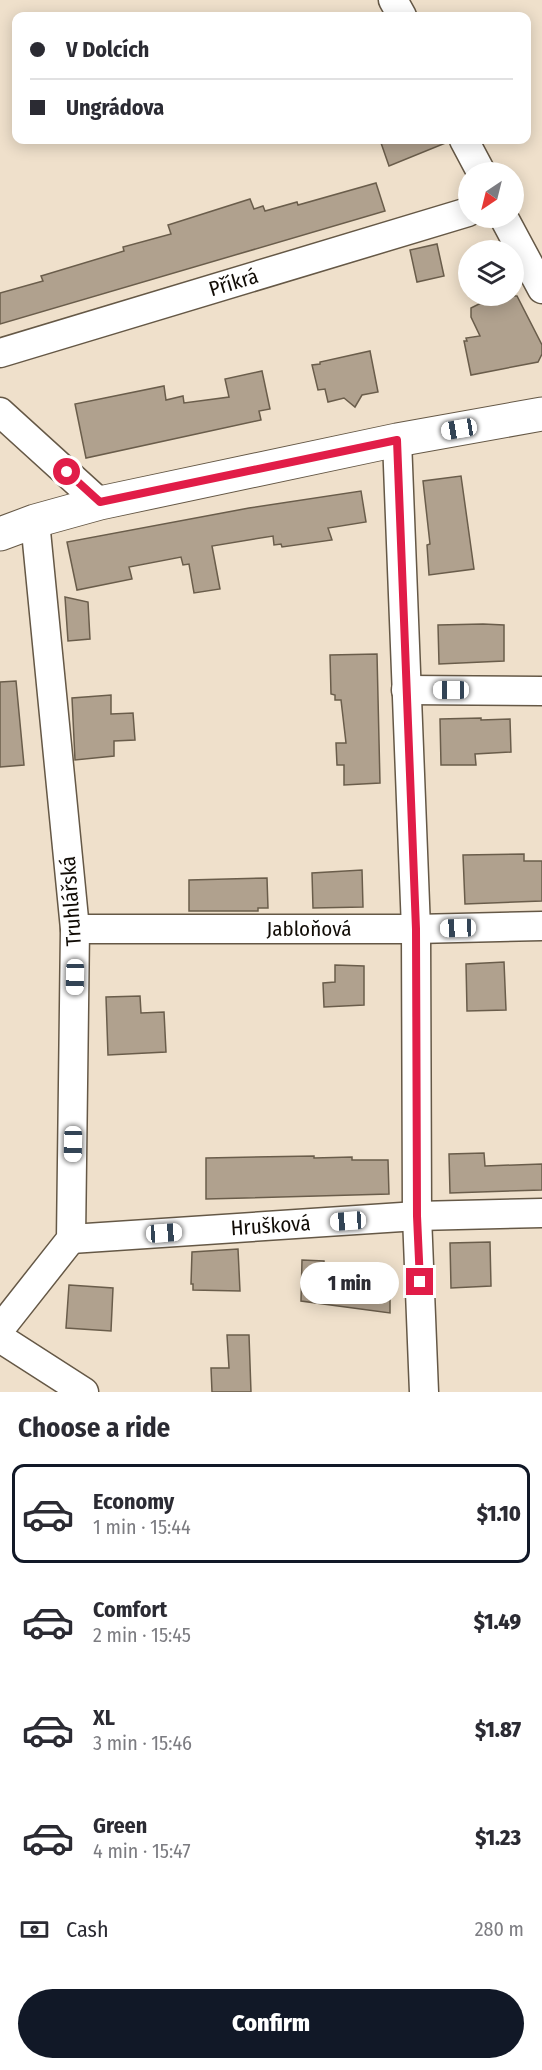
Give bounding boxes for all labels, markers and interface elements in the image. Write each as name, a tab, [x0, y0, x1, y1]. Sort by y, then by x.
text: V Dolcích	[66, 36, 149, 63]
text: Ungrádova	[66, 94, 164, 121]
north arrow	[458, 162, 524, 228]
map controls	[458, 162, 524, 306]
button: layers	[458, 240, 524, 306]
street label: Příkrá	[206, 263, 261, 302]
car	[440, 417, 478, 441]
route start	[53, 458, 80, 485]
car	[433, 681, 469, 699]
street label: Truhlářská	[55, 855, 87, 947]
street label: Jabloňová	[266, 916, 352, 942]
car	[440, 918, 476, 938]
car	[66, 959, 84, 995]
car	[64, 1126, 82, 1162]
street label: Hrušková	[230, 1210, 311, 1241]
car	[329, 1211, 367, 1231]
car	[145, 1223, 183, 1243]
callout: 1 min	[300, 1261, 399, 1303]
route end	[406, 1268, 433, 1295]
text: 1 min	[328, 1271, 371, 1295]
text: Choose a ride	[18, 1412, 170, 1444]
icon: car	[21, 1487, 75, 1541]
text: Economy	[93, 1488, 174, 1515]
text: $1.10	[477, 1500, 521, 1527]
text: 1 min · 15:44	[93, 1515, 191, 1539]
icon: car	[21, 1595, 75, 1649]
text: Comfort	[93, 1596, 167, 1623]
text: $1.49	[474, 1608, 521, 1635]
text: 2 min · 15:45	[93, 1623, 191, 1647]
icon: car	[21, 1703, 75, 1757]
text: XL	[93, 1704, 115, 1731]
text: $1.87	[475, 1716, 521, 1743]
text: 3 min · 15:46	[93, 1731, 192, 1755]
icon: car	[21, 1811, 75, 1865]
text: Green	[93, 1812, 147, 1839]
text: $1.23	[475, 1824, 521, 1851]
text: 4 min · 15:47	[93, 1839, 191, 1863]
icon: cash	[18, 1913, 51, 1946]
text: Cash	[66, 1916, 109, 1943]
text: 280 m	[475, 1917, 524, 1941]
button: Confirm	[18, 1989, 524, 2058]

